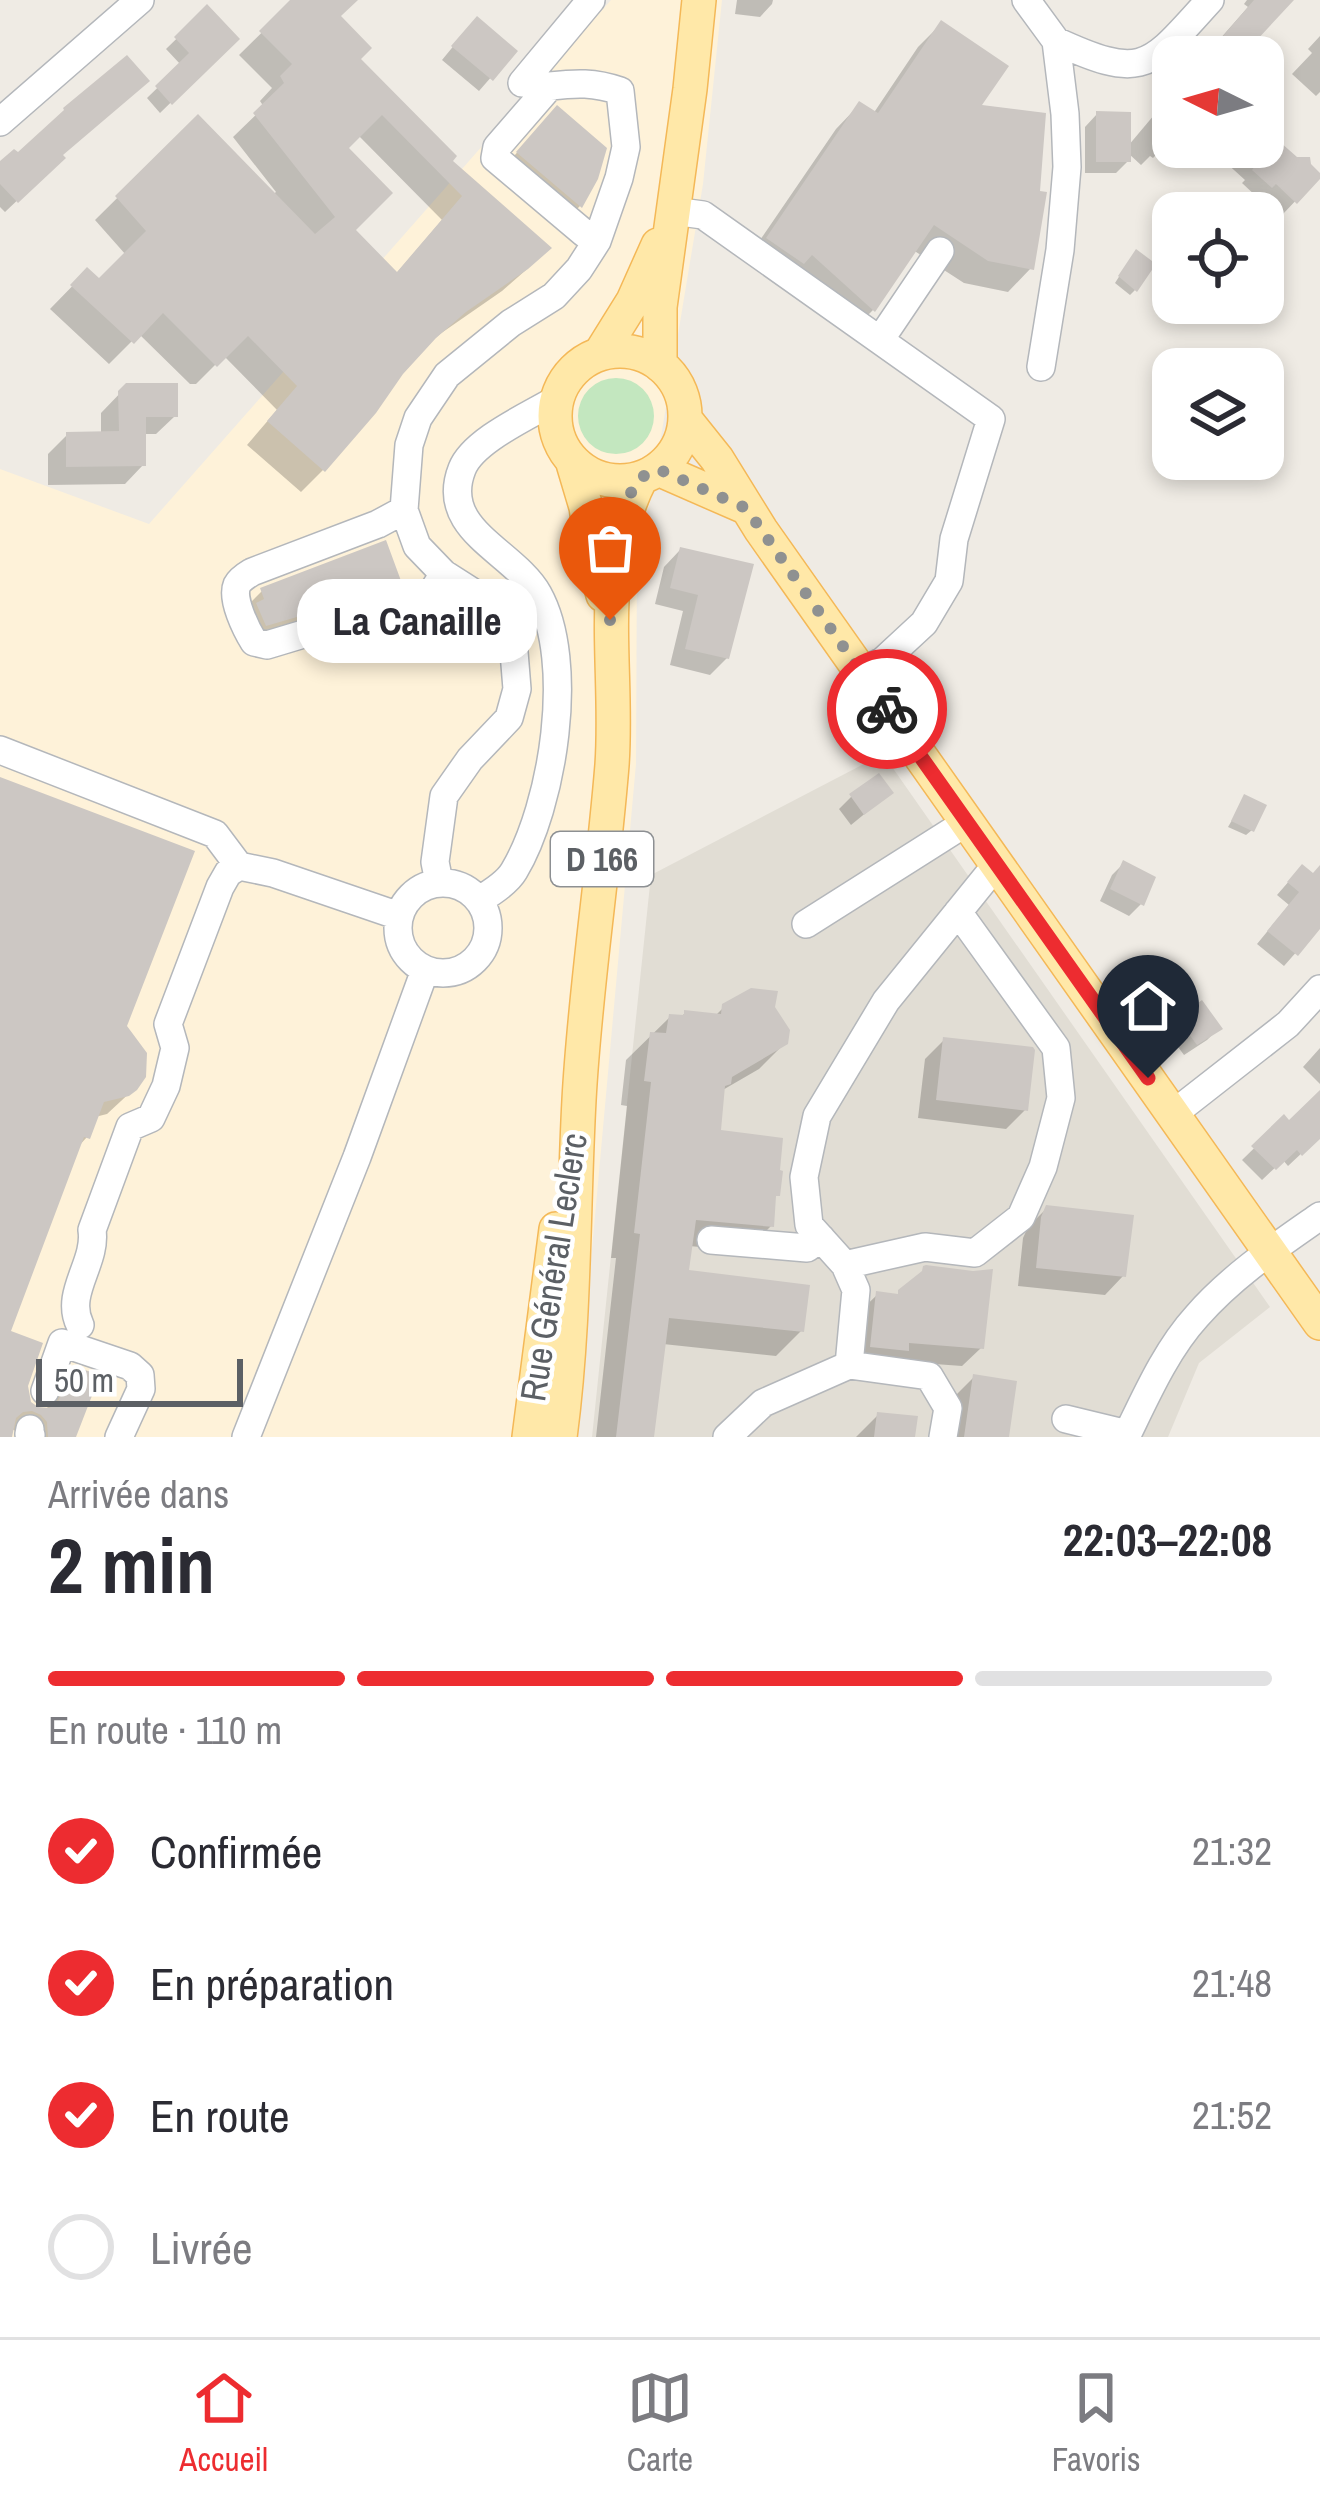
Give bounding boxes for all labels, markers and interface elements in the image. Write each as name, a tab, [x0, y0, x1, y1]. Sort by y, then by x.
north arrow	[1152, 36, 1284, 168]
map controls	[1152, 36, 1284, 480]
button: locate	[1152, 192, 1284, 324]
button: layers	[1152, 348, 1284, 480]
pin	[559, 497, 661, 620]
icon: bag	[577, 515, 643, 581]
callout: La Canaille	[298, 578, 538, 662]
text: La Canaille	[333, 595, 501, 647]
courier	[827, 649, 947, 769]
icon: bike	[854, 676, 920, 742]
road number: D 166	[551, 832, 653, 886]
pin	[1097, 955, 1199, 1078]
icon: home	[1115, 973, 1181, 1039]
street label: Rue Général Leclerc	[508, 1130, 598, 1404]
scale bar	[36, 1353, 243, 1406]
text: 50 m	[54, 1358, 114, 1402]
text: Arrivée dans	[48, 1468, 229, 1520]
text: 22:03–22:08	[1063, 1509, 1272, 1570]
text: 2 min	[48, 1512, 215, 1617]
text: En route · 110 m	[48, 1704, 282, 1756]
icon: check	[48, 1818, 114, 1884]
text: Confirmée	[150, 1821, 322, 1882]
text: 21:32	[1192, 1825, 1272, 1877]
icon: check	[48, 1950, 114, 2016]
text: En préparation	[150, 1953, 394, 2014]
text: 21:48	[1192, 1957, 1272, 2009]
icon: check	[48, 2082, 114, 2148]
text: En route	[150, 2085, 290, 2146]
text: 21:52	[1192, 2089, 1272, 2141]
text: Livrée	[150, 2217, 253, 2278]
tab: Accueil	[179, 2365, 268, 2481]
tab: Carte	[627, 2365, 693, 2481]
tab: Favoris	[1052, 2365, 1141, 2481]

